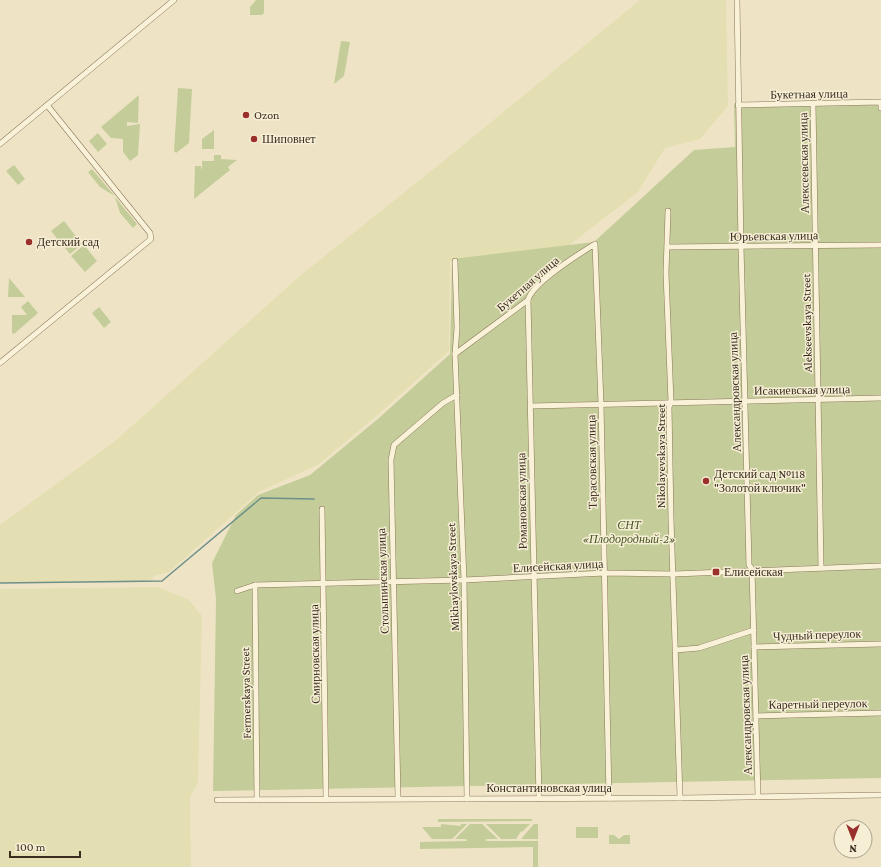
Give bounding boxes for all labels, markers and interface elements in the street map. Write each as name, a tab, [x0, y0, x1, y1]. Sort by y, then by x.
street label: Букетная улица	[770, 86, 849, 102]
place label: Ozon	[254, 108, 280, 122]
marker: Ozon	[241, 110, 251, 120]
street label: Алексеевская улица	[796, 112, 812, 214]
place label: Шиповнет	[262, 132, 316, 146]
marker: Шиповнет	[249, 134, 259, 144]
street label: Юрьевская улица	[730, 228, 819, 244]
place label: Детский сад	[37, 235, 99, 249]
marker: Детский сад	[24, 237, 34, 247]
street label: Букетная улица	[494, 253, 562, 315]
street label: Alekseevskaya Street	[799, 272, 815, 373]
street label: Александровская улица	[726, 331, 744, 452]
street label: Исакиевская улица	[754, 382, 851, 398]
street label: Nikolayevskaya Street	[654, 403, 668, 508]
street label: Тарасовская улица	[584, 414, 600, 509]
street label: Романовская улица	[514, 452, 530, 549]
place label: Детский сад №118 "Золотой ключик"	[714, 467, 806, 495]
marker: Детский сад №118 "Золотой ключик"	[701, 476, 711, 486]
park label: СНТ «Плодородный-2»	[583, 518, 675, 546]
street label: Mikhaylovskaya Street	[444, 522, 462, 631]
street label: Столыпинская улица	[374, 527, 392, 634]
street label: Елисейская улица	[512, 557, 604, 575]
place label: Елисейская	[724, 565, 783, 579]
marker: Елисейская	[711, 567, 721, 577]
street label: Смирновская улица	[307, 603, 323, 704]
street label: Чудный переулок	[773, 626, 862, 644]
street label: Fermerskaya Street	[238, 646, 254, 739]
street label: Александровская улица	[737, 654, 755, 775]
street label: Каретный переулок	[768, 696, 868, 712]
street label: Константиновская улица	[486, 781, 613, 795]
north arrow	[833, 819, 873, 859]
scale bar	[10, 833, 80, 859]
text: 100 m	[16, 840, 46, 854]
text: N	[849, 843, 857, 855]

